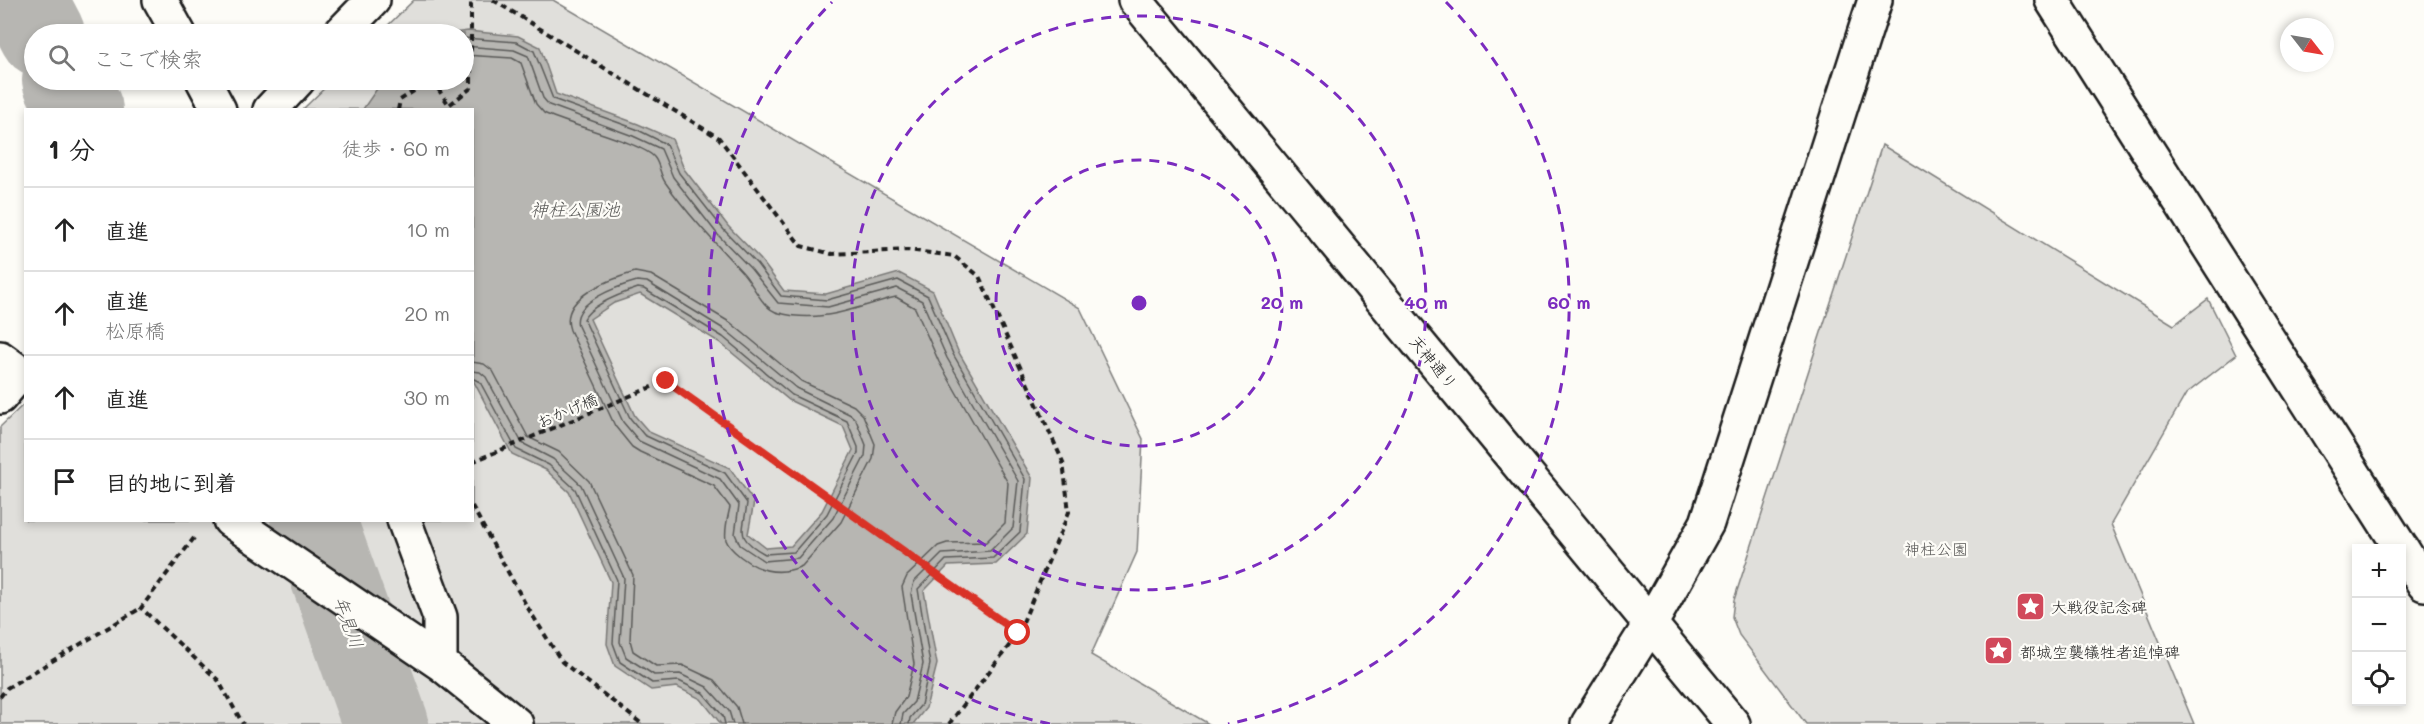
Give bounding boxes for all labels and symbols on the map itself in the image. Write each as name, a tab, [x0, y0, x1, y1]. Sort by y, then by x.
north arrow	[2280, 18, 2334, 72]
water label: 神柱公園池	[530, 197, 621, 221]
text: 20 m	[1261, 290, 1303, 314]
text: 40 m	[1404, 290, 1448, 314]
text: 60 m	[1547, 290, 1591, 314]
centre of rings	[1129, 293, 1149, 313]
street label: 天神通り	[1405, 331, 1463, 393]
route end	[652, 367, 678, 393]
street label: おかげ橋	[533, 388, 601, 432]
park label: 神柱公園	[1904, 538, 1968, 559]
place icon: 大戦役記念碑	[2014, 590, 2046, 622]
water label: 年見川	[328, 593, 370, 651]
place label: 大戦役記念碑	[2051, 596, 2147, 617]
route start	[1004, 619, 1030, 645]
place icon: 都城空襲犠牲者追悼碑	[1983, 635, 2015, 667]
place label: 都城空襲犠牲者追悼碑	[2020, 641, 2180, 662]

